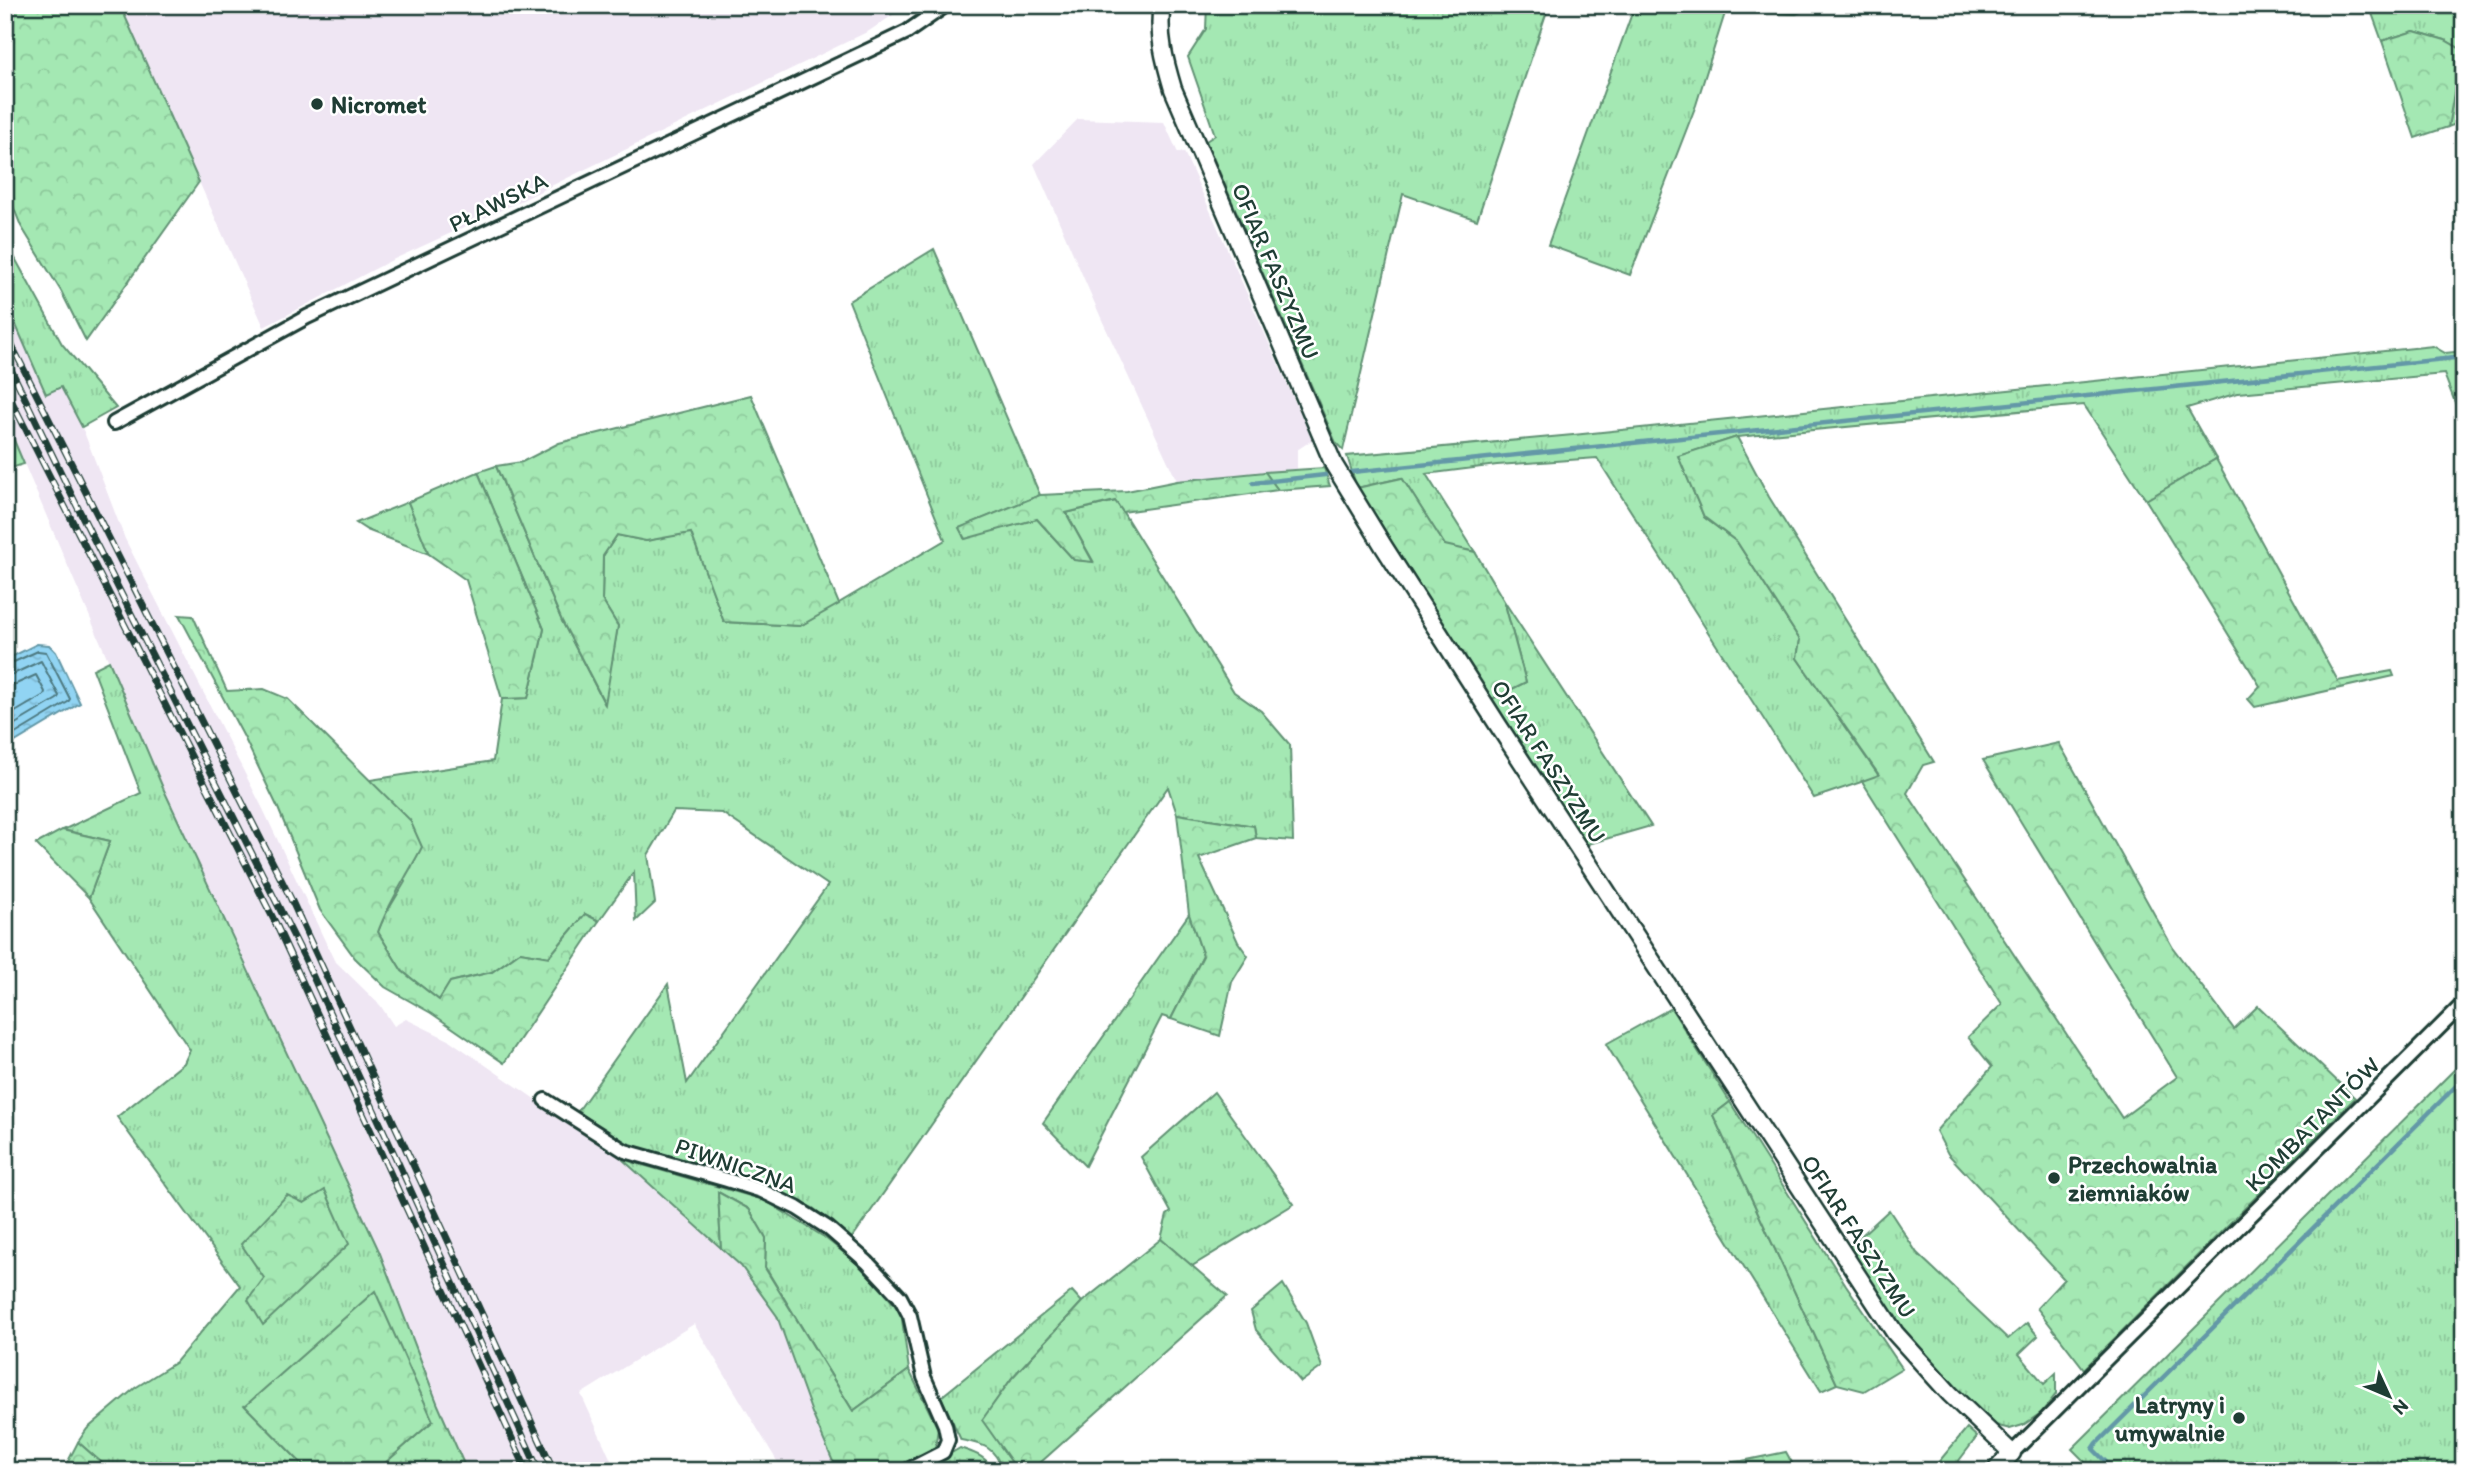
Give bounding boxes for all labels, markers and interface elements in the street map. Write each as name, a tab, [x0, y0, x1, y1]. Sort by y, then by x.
place label: Nicromet	[331, 90, 427, 119]
marker: Nicromet	[309, 96, 325, 112]
street label: PŁAWSKA	[444, 166, 552, 238]
street label: OFIAR FASZYZMU	[1226, 178, 1326, 364]
street label: OFIAR FASZYZMU	[1485, 674, 1613, 848]
street label: KOMBATANTÓW	[2238, 1050, 2386, 1198]
street label: PIWNICZNA	[672, 1131, 800, 1199]
street label: OFIAR FASZYZMU	[1795, 1149, 1923, 1323]
place label: Przechowalnia ziemniaków	[2068, 1150, 2217, 1207]
marker: Przechowalnia ziemniaków	[2046, 1170, 2062, 1186]
north arrow	[2354, 1360, 2424, 1430]
place label: Latryny i umywalnie	[2114, 1390, 2225, 1448]
text: N	[2388, 1395, 2414, 1420]
marker: Latryny i umywalnie	[2231, 1410, 2247, 1426]

